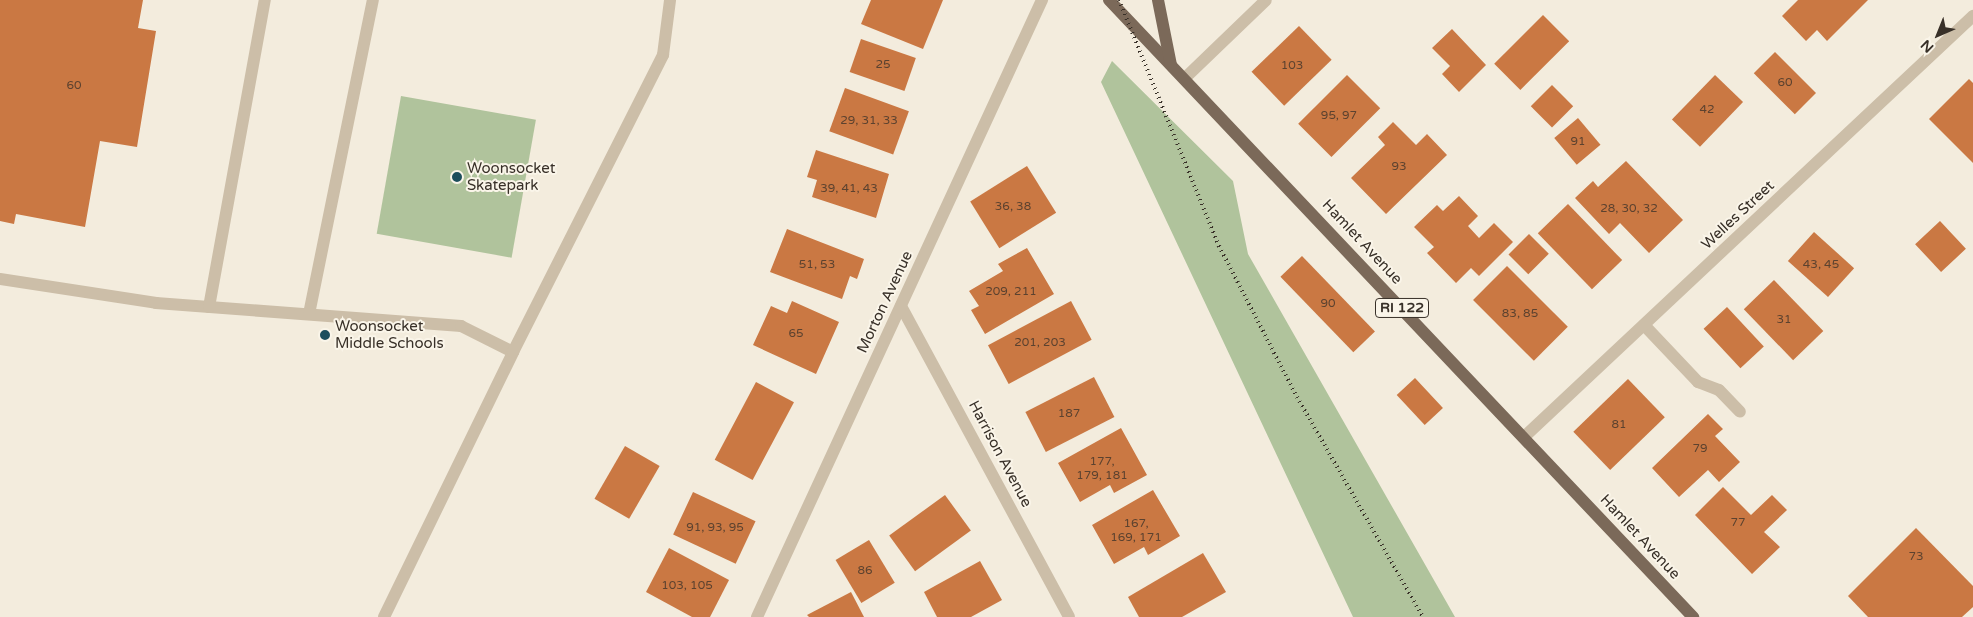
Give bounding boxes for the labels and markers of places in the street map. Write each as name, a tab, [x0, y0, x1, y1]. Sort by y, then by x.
place label: Woonsocket Skatepark	[467, 159, 555, 194]
marker: Woonsocket Skatepark	[451, 171, 463, 183]
place label: Woonsocket Middle Schools	[335, 317, 444, 352]
marker: Woonsocket Middle Schools	[319, 329, 331, 341]

